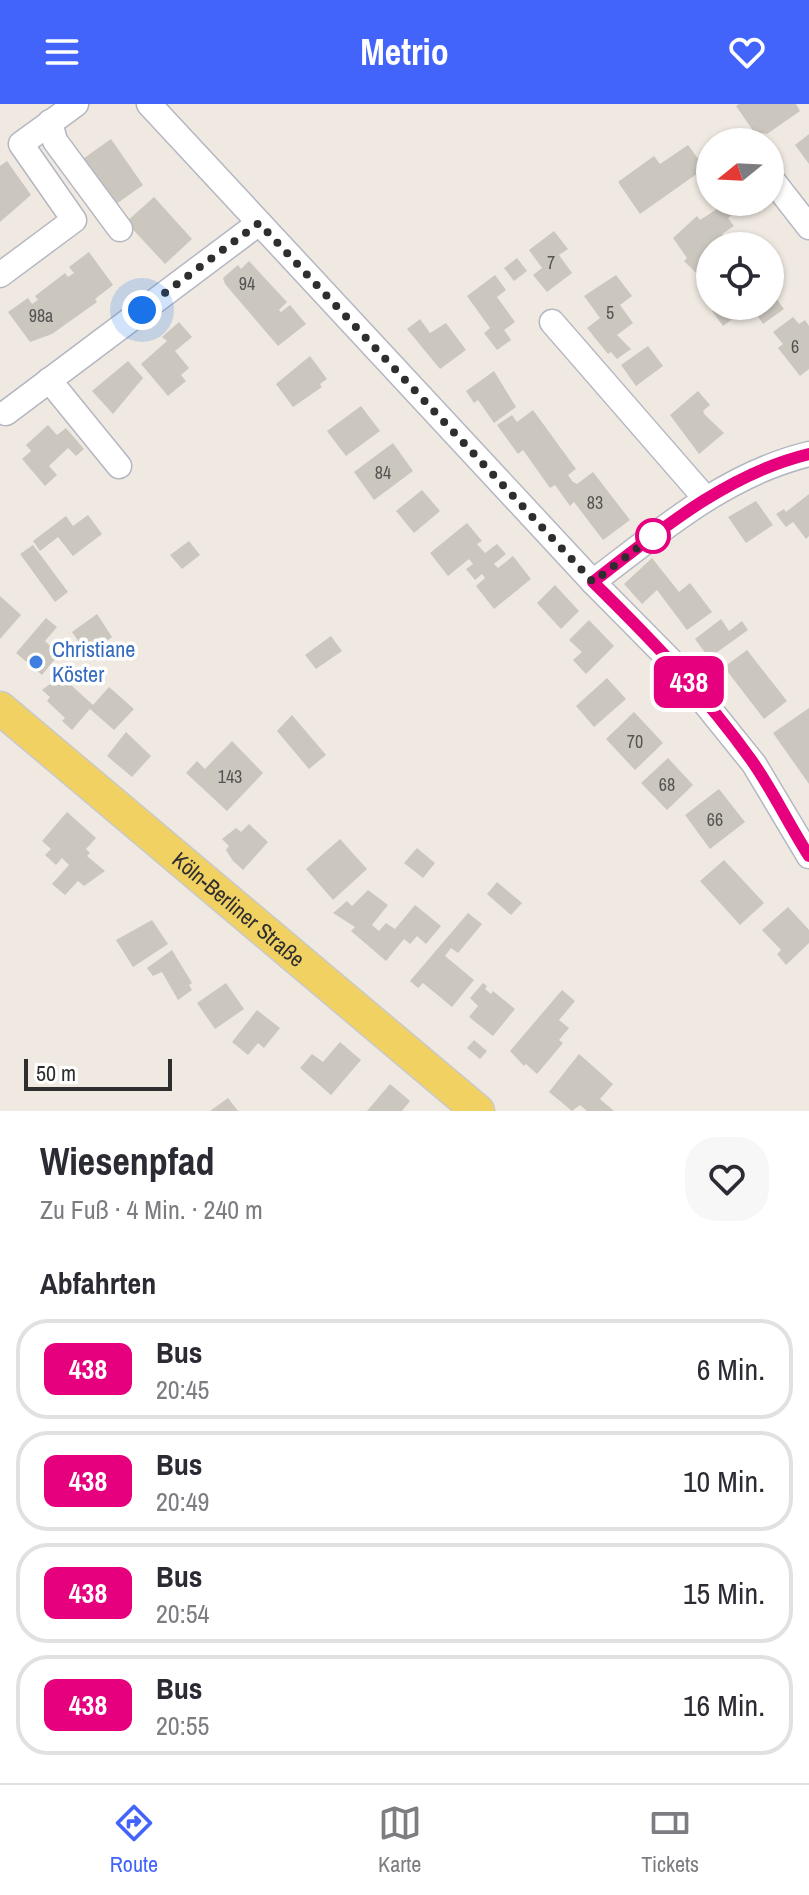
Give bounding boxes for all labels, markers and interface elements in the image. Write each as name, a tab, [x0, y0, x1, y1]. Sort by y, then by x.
text: Metrio	[360, 28, 449, 76]
icon: menu	[40, 30, 84, 74]
icon: heart	[725, 30, 769, 74]
north arrow	[696, 128, 784, 216]
map controls	[696, 128, 784, 320]
button: locate	[696, 232, 784, 320]
house number: 7	[547, 250, 555, 275]
house number: 94	[239, 271, 255, 296]
your location	[122, 290, 162, 330]
house number: 5	[606, 300, 614, 325]
house number: 98a	[29, 303, 53, 328]
house number: 6	[791, 334, 799, 359]
house number: 84	[375, 460, 391, 485]
house number: 83	[587, 490, 603, 515]
unlabelled marker	[636, 519, 670, 553]
place label: Christiane Köster	[52, 634, 135, 689]
marker: Christiane Köster	[27, 653, 45, 671]
line badge: 438	[643, 656, 735, 708]
text: 438	[670, 663, 708, 701]
house number: 70	[627, 729, 643, 754]
house number: 143	[218, 764, 242, 789]
house number: 68	[659, 772, 675, 797]
house number: 66	[707, 807, 723, 832]
street label: Köln-Berliner Straße	[166, 845, 311, 974]
scale bar	[24, 1055, 172, 1091]
text: 50 m	[36, 1058, 76, 1088]
text: Wiesenpfad	[40, 1136, 215, 1187]
button: heart	[685, 1137, 769, 1221]
text: Zu Fuß · 4 Min. · 240 m	[40, 1192, 263, 1227]
text: Abfahrten	[40, 1263, 156, 1303]
text: Bus	[156, 1332, 202, 1372]
text: 6 Min.	[697, 1349, 765, 1389]
text: 438	[69, 1350, 107, 1388]
text: 20:45	[156, 1372, 209, 1407]
text: Bus	[156, 1444, 202, 1484]
text: 10 Min.	[683, 1461, 765, 1501]
text: 438	[69, 1462, 107, 1500]
text: 20:49	[156, 1484, 209, 1519]
text: Bus	[156, 1556, 202, 1596]
text: 15 Min.	[683, 1573, 765, 1613]
text: 438	[69, 1574, 107, 1612]
text: 20:54	[156, 1596, 209, 1631]
text: Bus	[156, 1668, 202, 1708]
text: 16 Min.	[683, 1685, 765, 1725]
text: 438	[69, 1686, 107, 1724]
text: 20:55	[156, 1708, 209, 1743]
tab: Route	[110, 1801, 158, 1879]
tab: Karte	[378, 1801, 422, 1879]
tab: Tickets	[641, 1801, 699, 1879]

